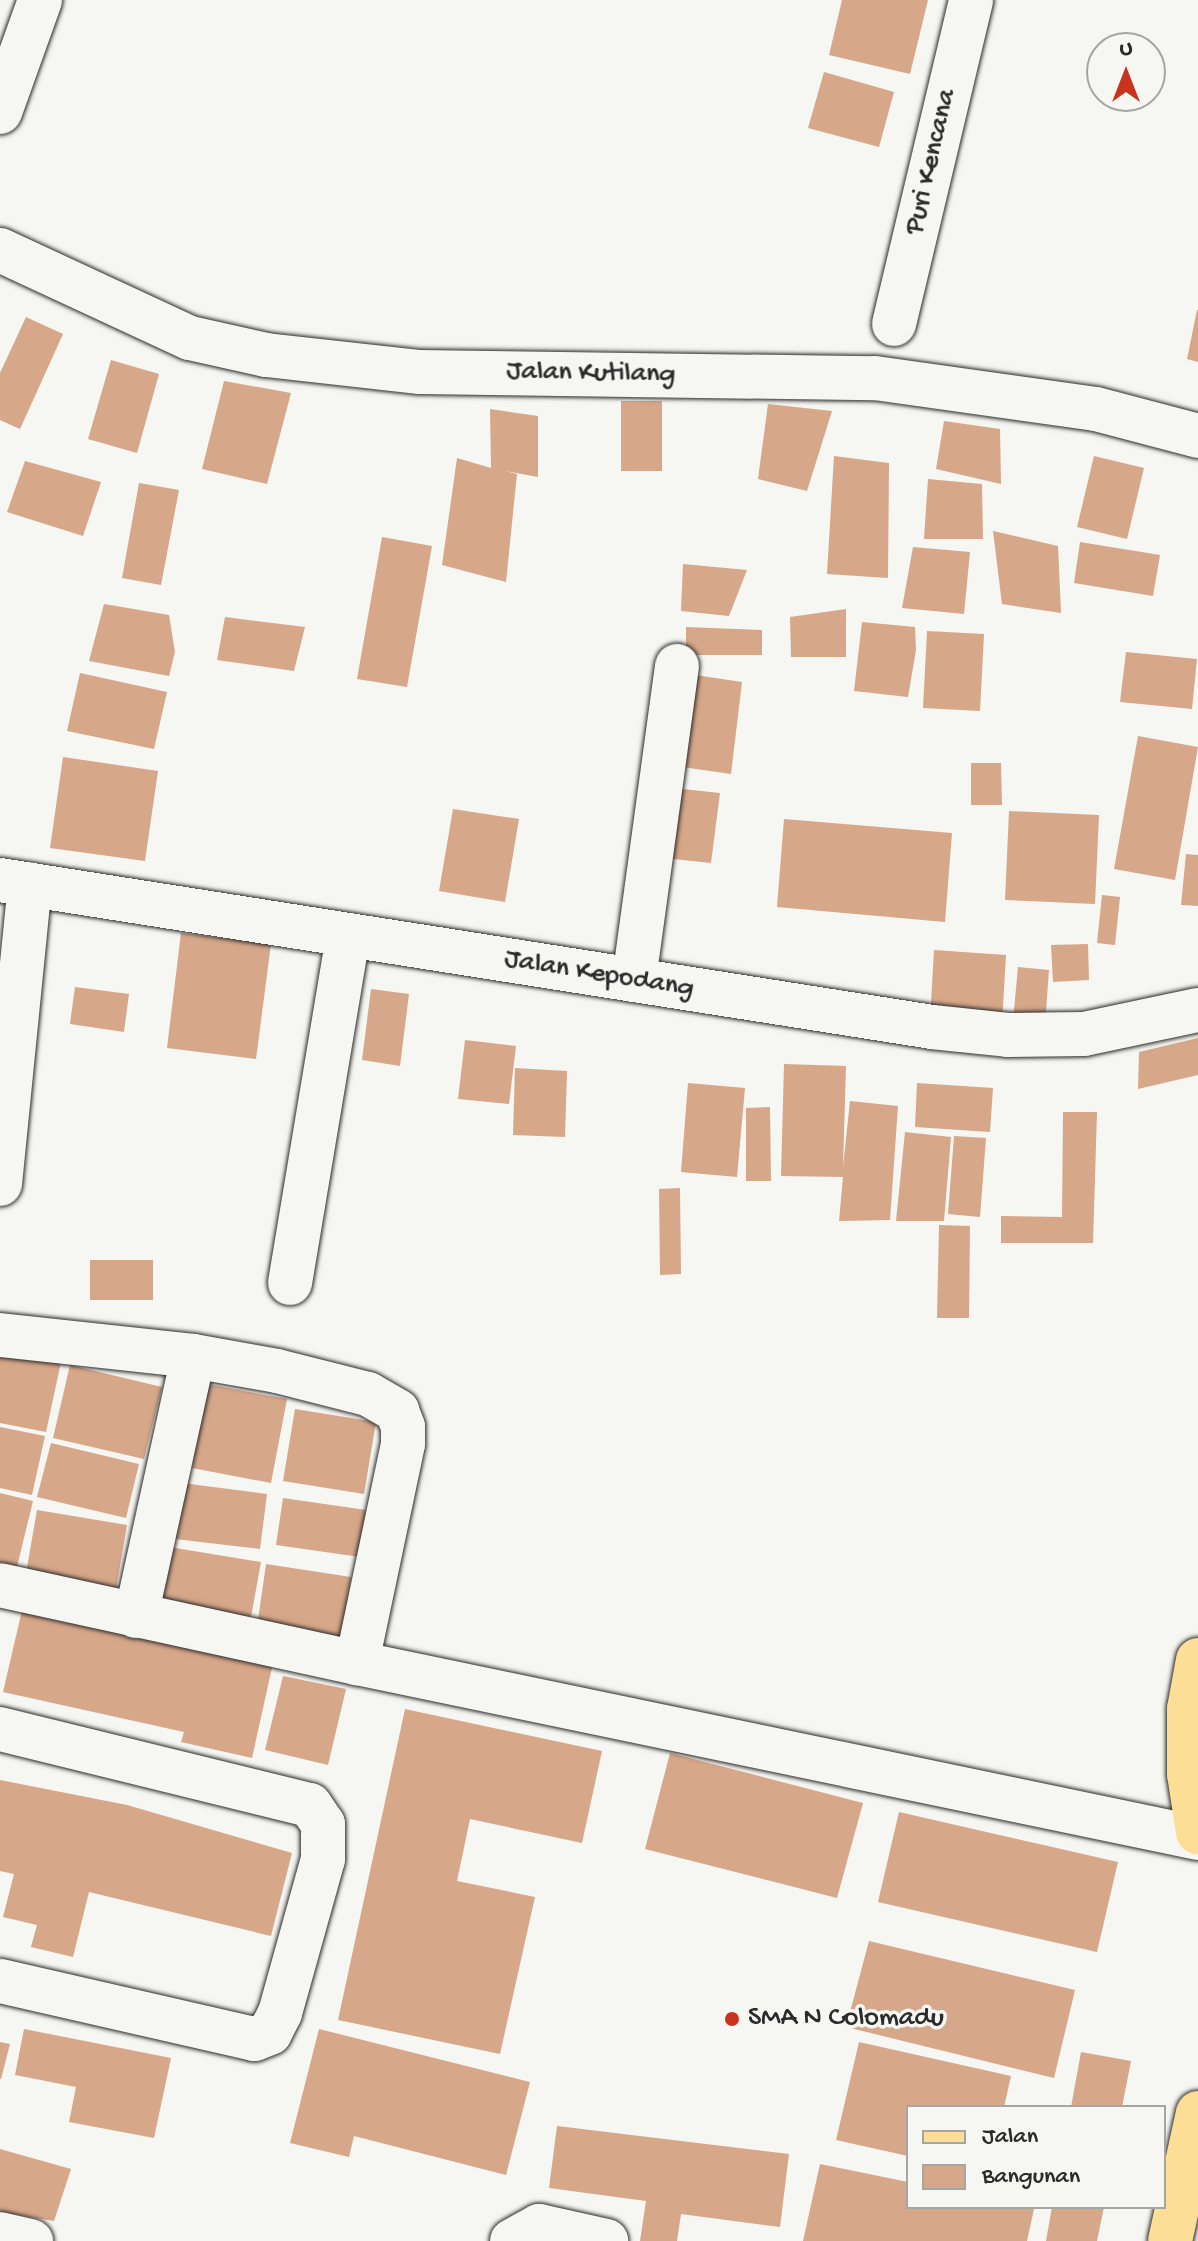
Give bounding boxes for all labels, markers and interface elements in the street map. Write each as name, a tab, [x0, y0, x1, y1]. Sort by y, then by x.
north arrow	[1086, 32, 1166, 112]
text: U	[1120, 37, 1132, 63]
street label: Puri Kencana	[899, 86, 965, 238]
street label: Jalan Kutilang	[506, 356, 676, 392]
street label: Jalan Kepodang	[502, 943, 696, 1007]
place label: SMA N Colomadu	[748, 2002, 944, 2036]
marker: SMA N Colomadu	[723, 2010, 741, 2028]
legend	[906, 2105, 1166, 2209]
text: Jalan	[982, 2123, 1038, 2152]
text: Bangunan	[982, 2163, 1080, 2192]

